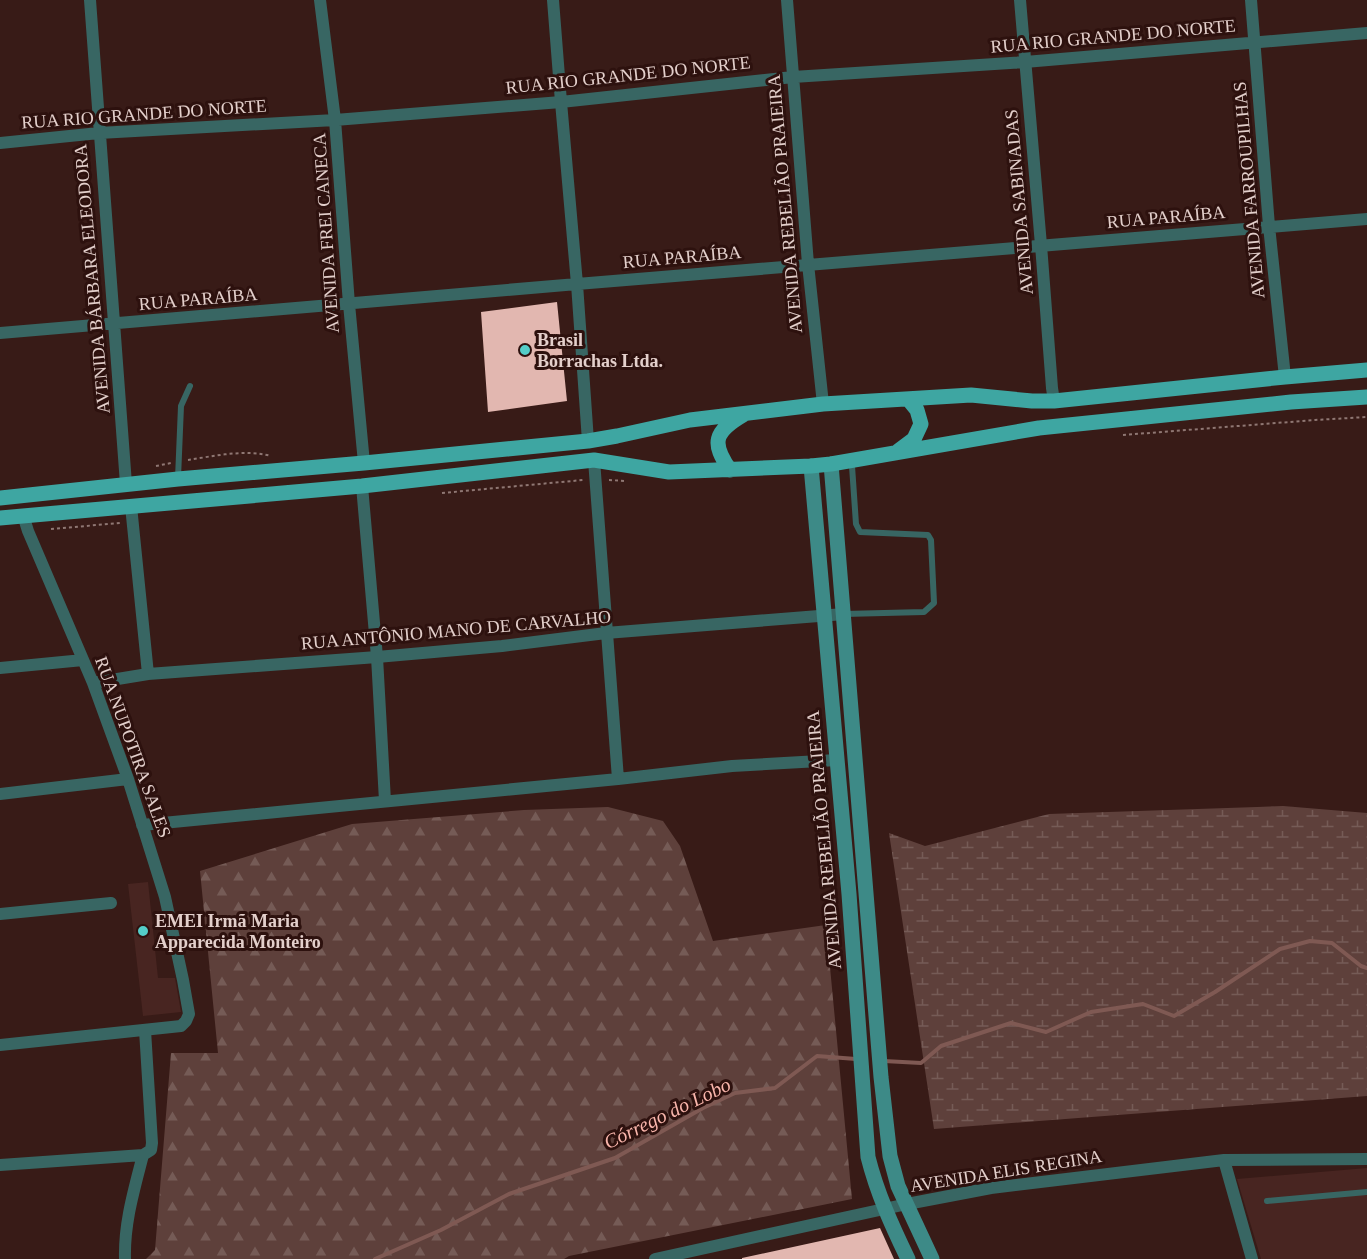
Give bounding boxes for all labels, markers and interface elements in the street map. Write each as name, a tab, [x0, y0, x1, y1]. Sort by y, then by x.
street label: RUA RIO GRANDE DO NORTE	[990, 15, 1236, 57]
street label: RUA RIO GRANDE DO NORTE	[505, 52, 751, 98]
street label: AVENIDA REBELIÃO PRAIEIRA	[763, 74, 806, 334]
street label: AVENIDA FARROUPILHAS	[1230, 81, 1268, 299]
street label: RUA RIO GRANDE DO NORTE	[21, 95, 267, 133]
street label: AVENIDA SABINADAS	[1001, 108, 1037, 296]
street label: AVENIDA FREI CANECA	[309, 132, 343, 334]
street label: AVENIDA BÁRBARA ELEODORA	[69, 143, 114, 415]
street label: RUA PARAÍBA	[1106, 201, 1226, 232]
street label: RUA PARAÍBA	[622, 241, 742, 272]
street label: RUA PARAÍBA	[138, 283, 258, 314]
place label: Brasil Borrachas Ltda.	[537, 330, 663, 371]
marker: Brasil Borrachas Ltda.	[518, 343, 532, 357]
street label: RUA ANTÔNIO MANO DE CARVALHO	[300, 605, 612, 654]
street label: RUA NUPOTIRA SALES	[91, 654, 175, 840]
street label: AVENIDA REBELIÃO PRAIEIRA	[802, 710, 845, 970]
place label: EMEI Irmã Maria Apparecida Monteiro	[155, 911, 321, 952]
marker: EMEI Irmã Maria Apparecida Monteiro	[136, 924, 150, 938]
water label: Córrego do Lobo	[600, 1073, 734, 1154]
street label: AVENIDA ELIS REGINA	[909, 1146, 1103, 1196]

